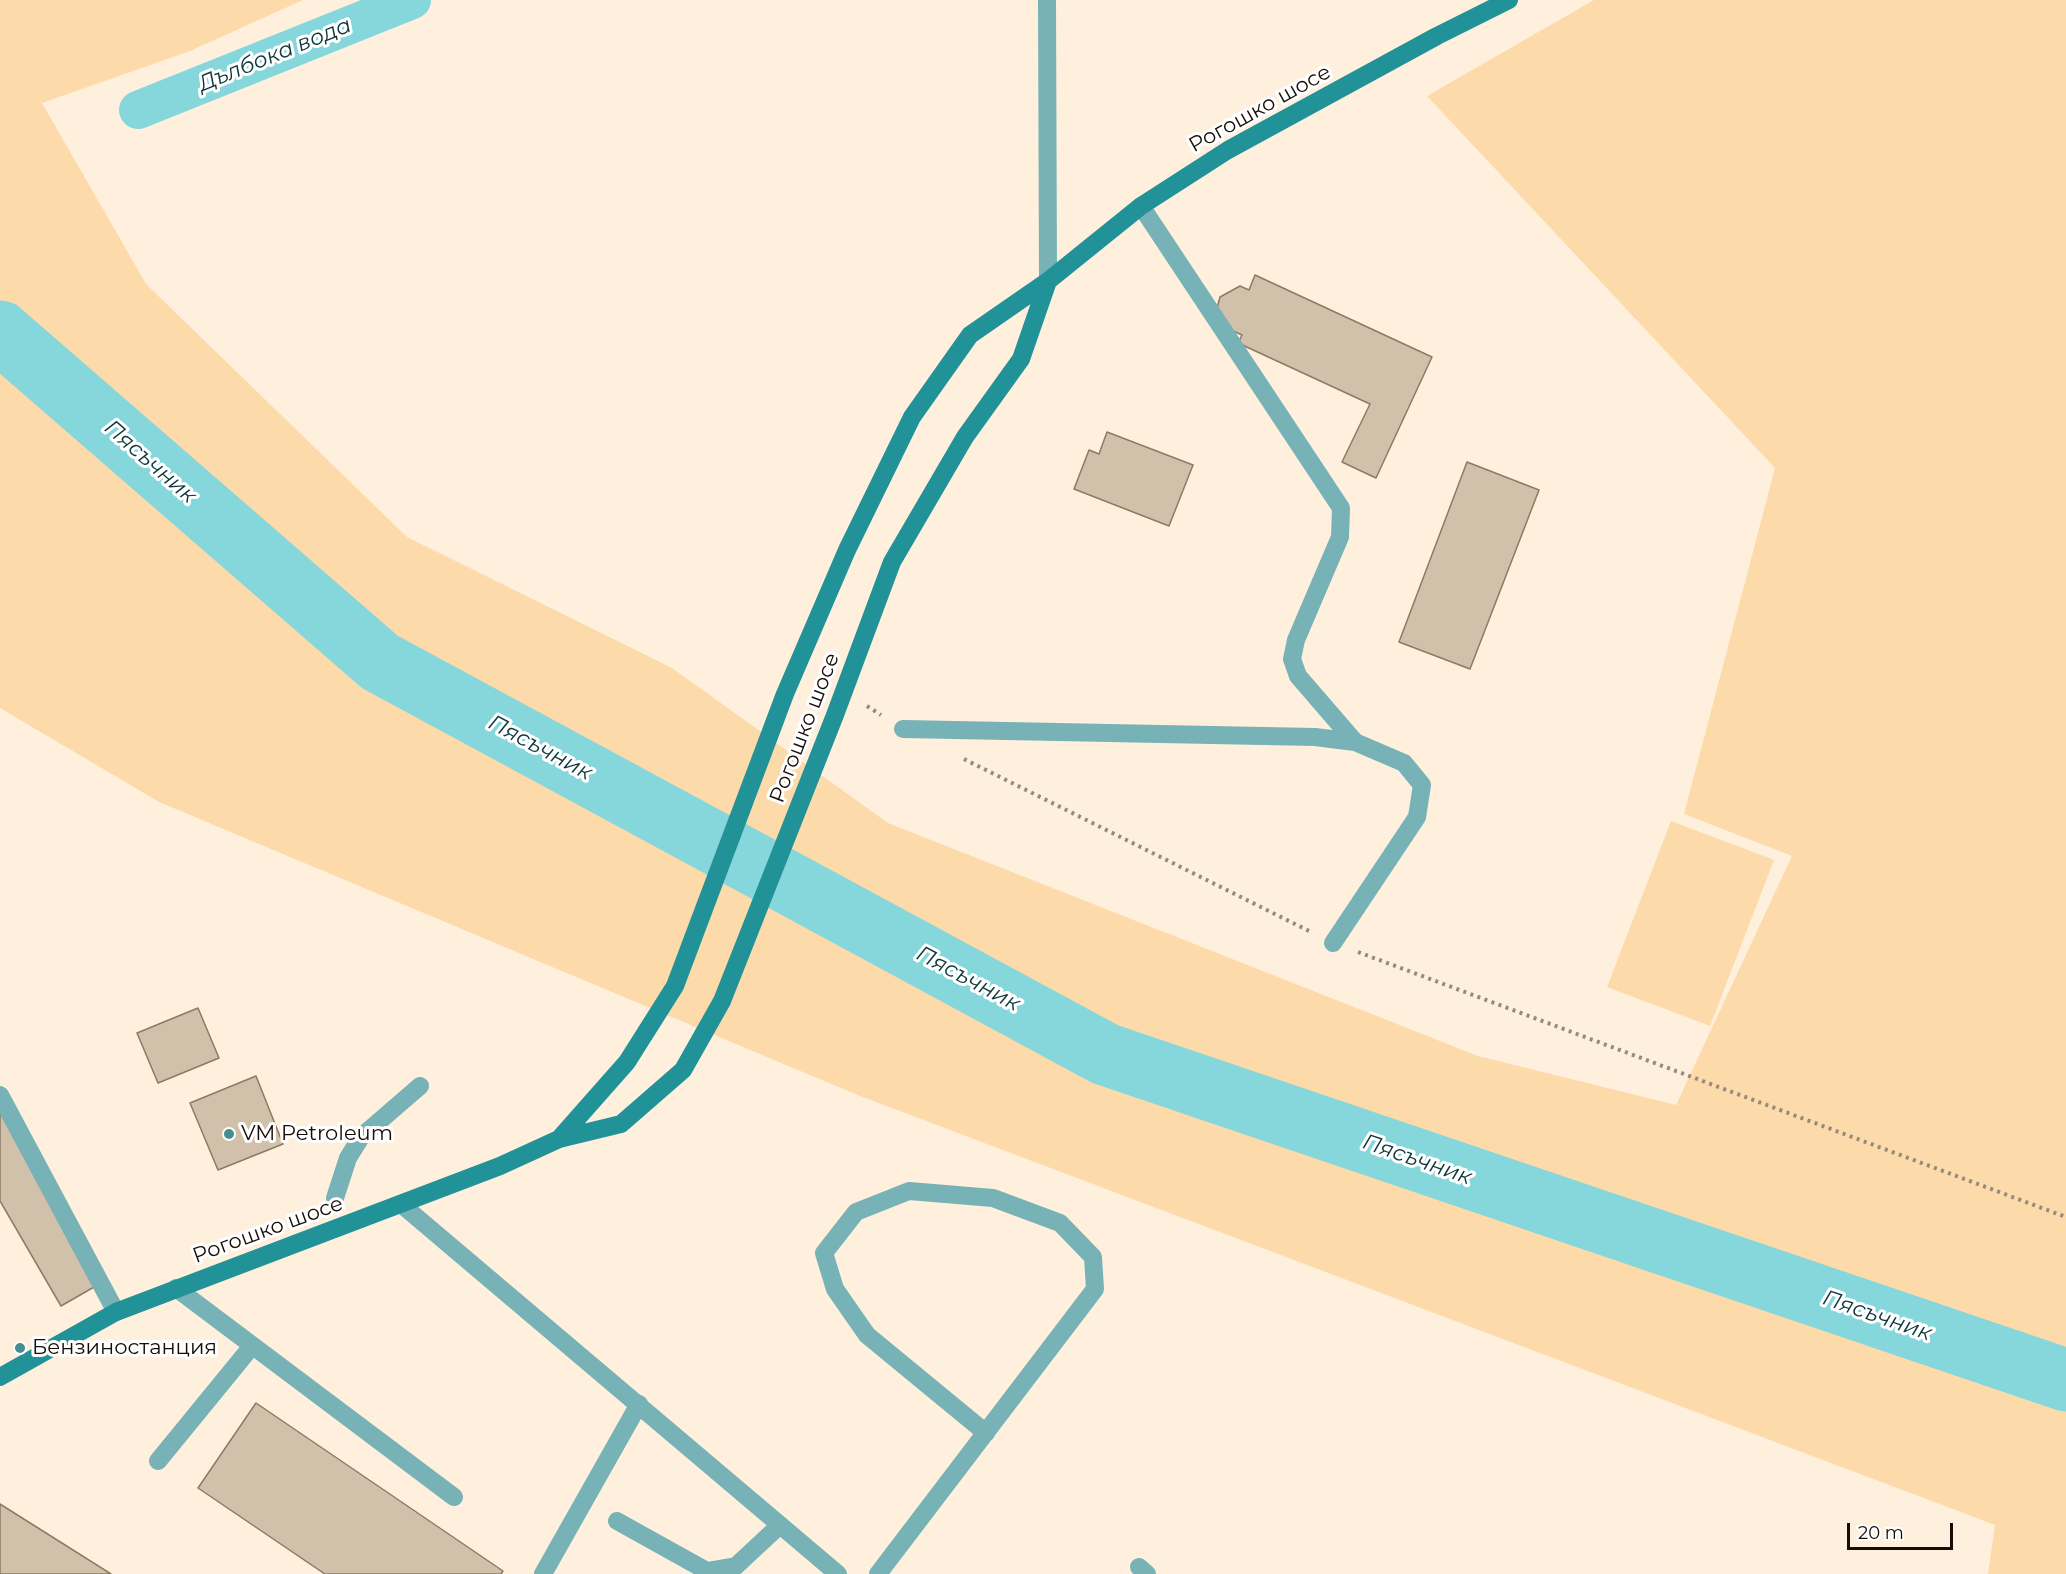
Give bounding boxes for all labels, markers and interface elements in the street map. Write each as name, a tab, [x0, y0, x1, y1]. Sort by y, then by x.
water label: Дълбока вода	[195, 12, 355, 98]
street label: Рогошко шосе	[1185, 60, 1335, 158]
water label: Пясъчник	[98, 415, 202, 509]
street label: Рогошко шосе	[765, 650, 845, 806]
water label: Пясъчник	[484, 710, 596, 786]
water label: Пясъчник	[912, 941, 1024, 1017]
place label: VM Petroleum	[241, 1121, 393, 1147]
marker: VM Petroleum	[222, 1127, 236, 1141]
water label: Пясъчник	[1359, 1129, 1475, 1191]
street label: Рогошко шосе	[189, 1191, 347, 1269]
water label: Пясъчник	[1819, 1285, 1935, 1347]
place label: Бензиностанция	[32, 1335, 217, 1361]
marker: Бензиностанция	[13, 1341, 27, 1355]
scale bar	[1850, 1511, 1956, 1549]
text: 20 m	[1858, 1522, 1904, 1544]

